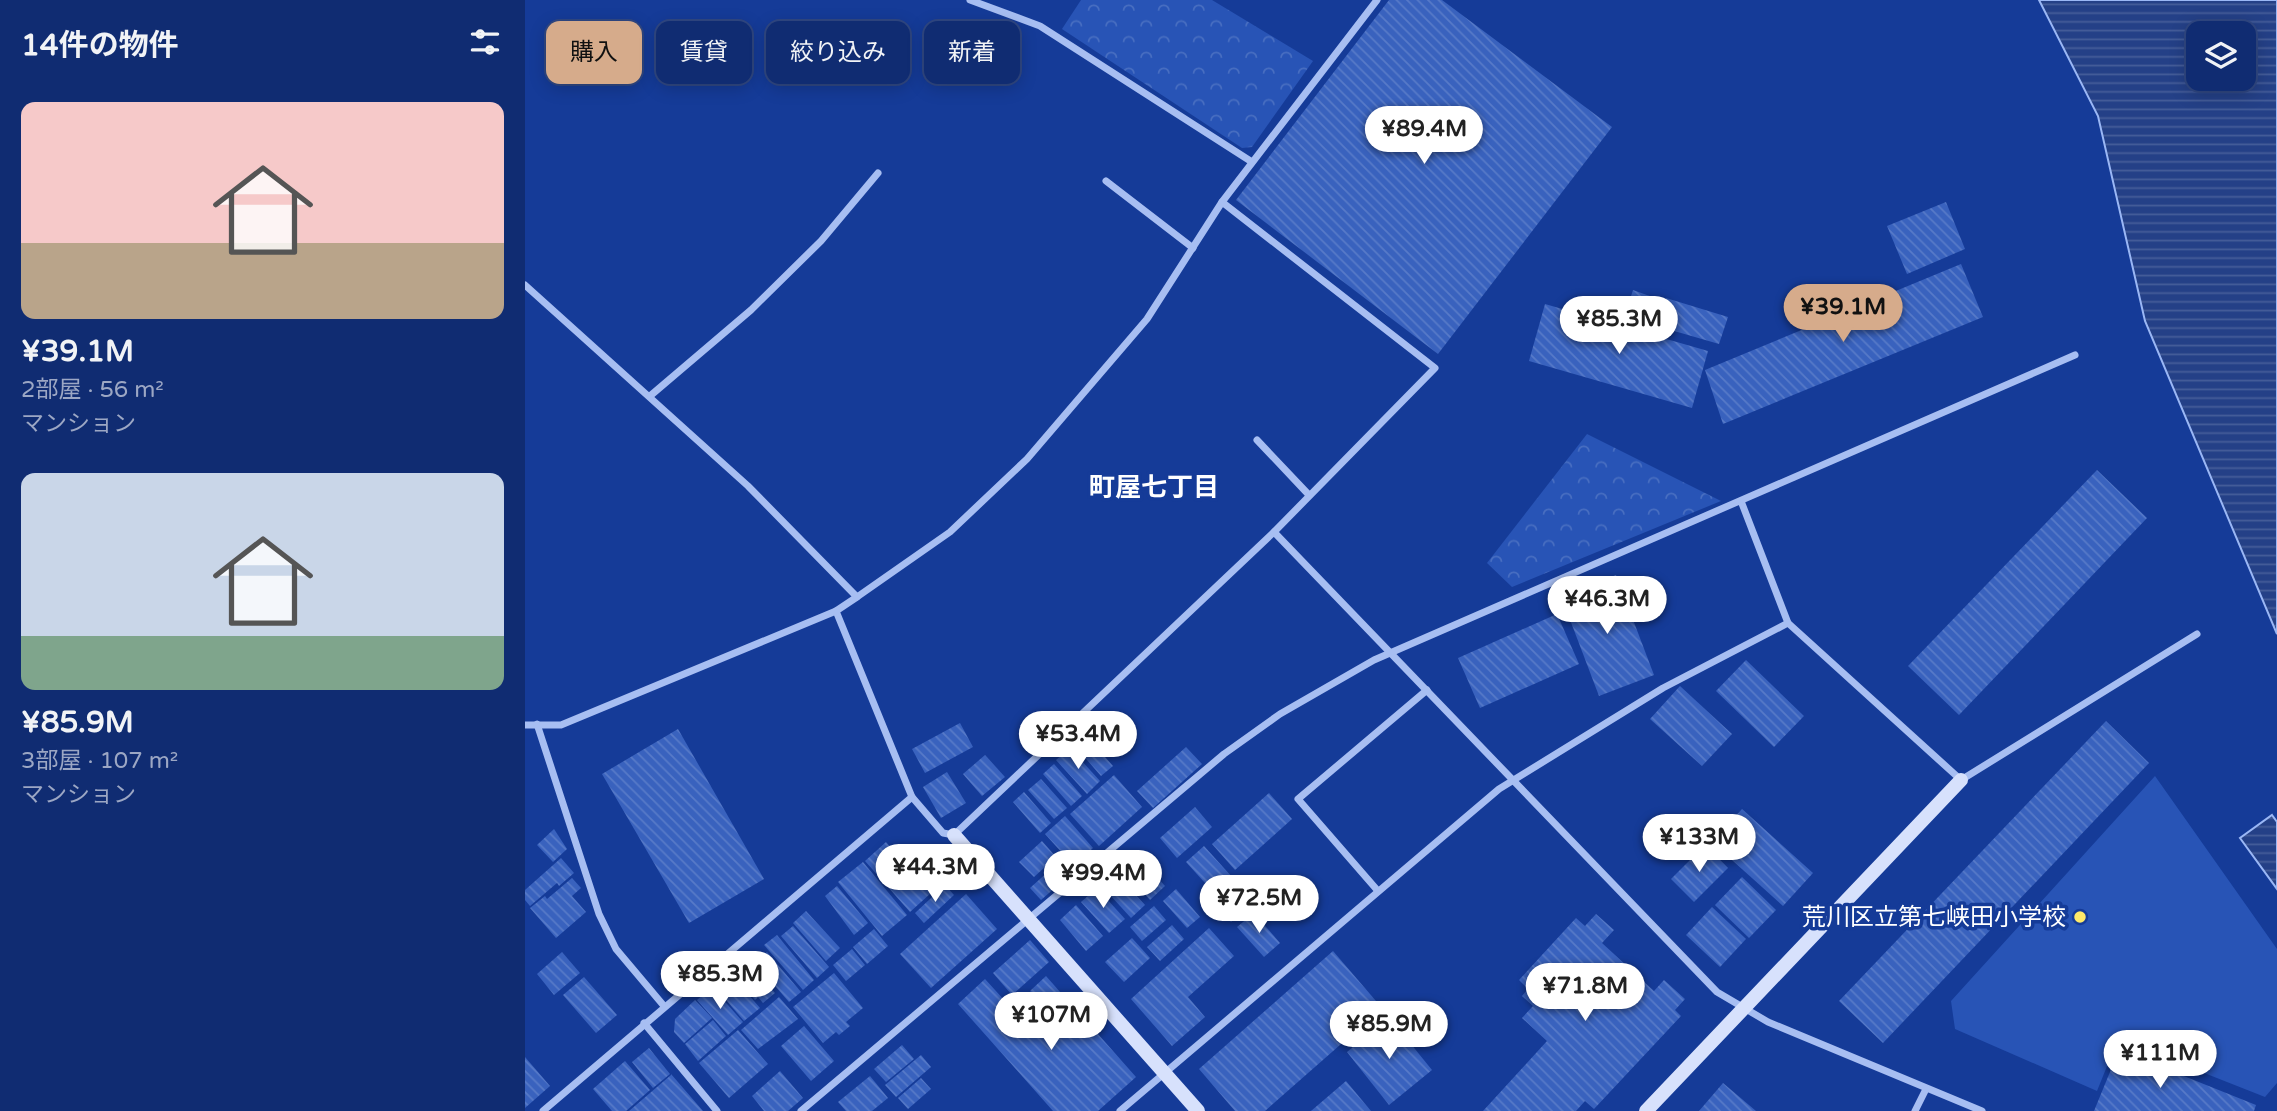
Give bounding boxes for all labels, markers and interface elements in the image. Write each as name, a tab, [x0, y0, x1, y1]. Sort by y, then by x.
chip: 購入	[546, 21, 642, 84]
chip: 賃貸	[656, 21, 752, 84]
chip: 絞り込み	[766, 21, 910, 84]
chip: 新着	[924, 21, 1020, 84]
map controls	[2186, 21, 2256, 91]
button: layers	[2186, 21, 2256, 91]
icon: filters	[466, 23, 504, 61]
text: 14件の物件	[21, 27, 179, 64]
pin: ¥89.4M	[1367, 106, 1481, 166]
text: ¥89.4M	[1381, 115, 1467, 143]
icon: home	[200, 147, 326, 273]
pin: ¥39.1M	[1786, 284, 1900, 344]
text: ¥39.1M	[1800, 293, 1886, 321]
pin: ¥85.3M	[1562, 296, 1676, 356]
text: ¥85.3M	[1576, 305, 1662, 333]
text: ¥39.1M	[21, 333, 134, 370]
text: 2部屋 · 56 m²	[21, 376, 164, 404]
text: マンション	[21, 410, 136, 438]
district label: 町屋七丁目	[1089, 472, 1219, 503]
icon: home	[200, 518, 326, 644]
pin: ¥46.3M	[1550, 576, 1664, 636]
text: ¥46.3M	[1564, 585, 1650, 613]
text: ¥85.9M	[21, 704, 134, 741]
pin: ¥53.4M	[1021, 712, 1135, 771]
text: ¥53.4M	[1035, 720, 1121, 748]
text: 3部屋 · 107 m²	[21, 747, 178, 775]
text: マンション	[21, 781, 136, 809]
pin: ¥133M	[1650, 814, 1748, 874]
text: ¥133M	[1659, 823, 1739, 851]
pin: ¥44.3M	[878, 844, 992, 904]
pin: ¥99.4M	[1046, 850, 1160, 910]
text: ¥44.3M	[892, 853, 978, 881]
text: ¥99.4M	[1060, 859, 1146, 887]
pin: ¥72.5M	[1202, 876, 1316, 935]
text: ¥72.5M	[1216, 884, 1302, 912]
place label: 荒川区立第七峡田小学校	[1802, 903, 2066, 932]
marker: 荒川区立第七峡田小学校	[2072, 909, 2088, 925]
pin: ¥85.3M	[663, 951, 777, 1011]
text: ¥85.3M	[677, 960, 763, 988]
pin: ¥71.8M	[1528, 964, 1642, 1023]
text: ¥71.8M	[1542, 972, 1628, 1000]
pin: ¥107M	[1002, 992, 1100, 1052]
text: ¥107M	[1011, 1001, 1091, 1029]
pin: ¥85.9M	[1332, 1002, 1446, 1061]
text: ¥85.9M	[1346, 1010, 1432, 1038]
pin: ¥111M	[2111, 1030, 2209, 1090]
text: ¥111M	[2120, 1039, 2200, 1067]

